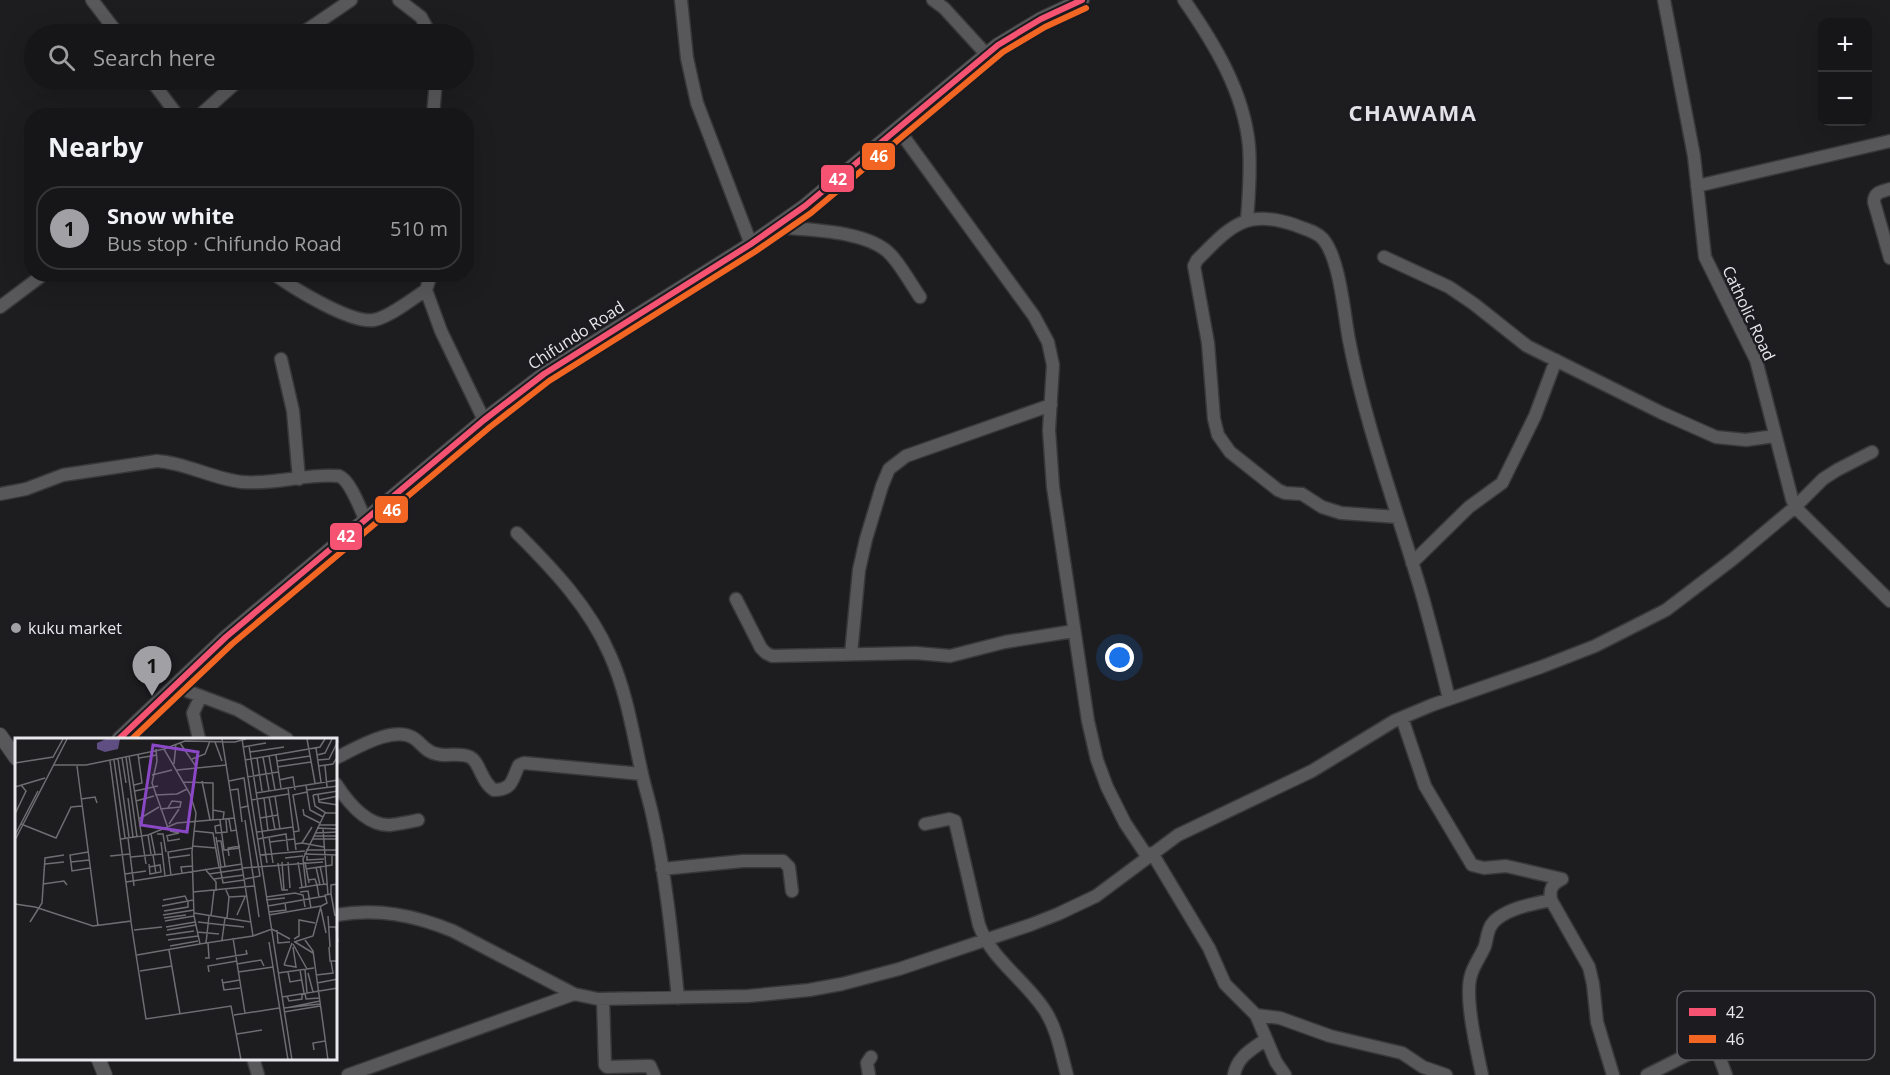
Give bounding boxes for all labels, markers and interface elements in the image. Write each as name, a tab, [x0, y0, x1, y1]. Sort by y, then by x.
map controls	[1818, 18, 1872, 126]
button: +	[1818, 18, 1872, 72]
search box	[24, 24, 474, 90]
icon: search	[45, 41, 78, 74]
text: Search here	[93, 42, 216, 72]
button: −	[1818, 72, 1872, 126]
district label: CHAWAMA	[1349, 97, 1477, 127]
text: Nearby	[48, 129, 143, 165]
line badge: 46	[861, 142, 896, 171]
text: 46	[870, 145, 888, 167]
line badge: 42	[820, 164, 855, 193]
text: 42	[829, 168, 847, 190]
text: Snow white	[107, 200, 234, 230]
text: 1	[64, 215, 75, 242]
text: 510 m	[390, 215, 448, 242]
text: Bus stop · Chifundo Road	[107, 230, 342, 257]
street label: Catholic Road	[1717, 262, 1781, 364]
street label: Chifundo Road	[524, 296, 628, 374]
line badge: 46	[374, 495, 409, 524]
text: 46	[383, 499, 401, 521]
line badge: 42	[329, 522, 363, 551]
text: 42	[337, 525, 355, 547]
place label: kuku market	[28, 617, 122, 639]
marker: kuku market	[9, 621, 23, 635]
your location	[1105, 643, 1134, 672]
pin: 1	[132, 646, 172, 696]
inset map	[15, 738, 338, 1060]
legend	[1677, 991, 1875, 1060]
text: 42	[1726, 1001, 1744, 1023]
text: 46	[1726, 1028, 1744, 1050]

